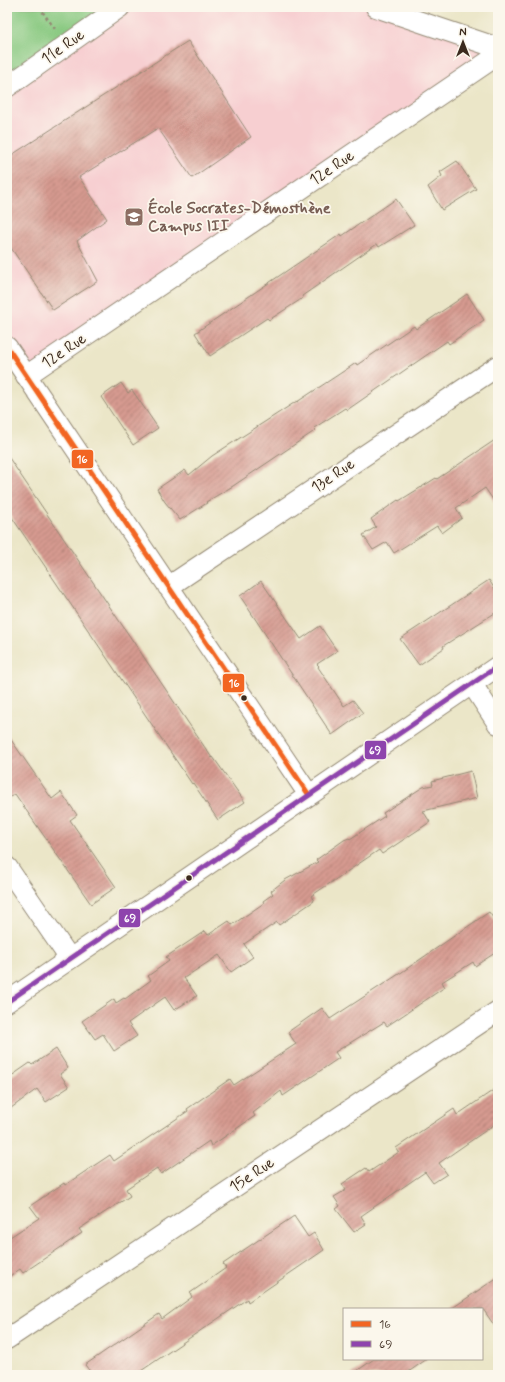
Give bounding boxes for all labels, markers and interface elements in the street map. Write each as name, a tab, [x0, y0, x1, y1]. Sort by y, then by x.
north arrow	[443, 22, 483, 62]
street label: 11e Rue	[37, 24, 89, 70]
text: N	[459, 26, 467, 40]
street label: 12e Rue	[305, 145, 359, 191]
place label: École Socrates-Démosthène Campus III	[148, 197, 331, 237]
school or university icon: École Socrates-Démosthène Campus III	[123, 206, 145, 228]
street label: 12e Rue	[37, 328, 91, 374]
line badge: 16	[71, 449, 94, 469]
text: 16	[77, 453, 88, 467]
street label: 13e Rue	[307, 453, 359, 498]
line badge: 16	[222, 673, 245, 693]
text: 16	[229, 677, 240, 691]
unlabelled marker	[239, 693, 249, 703]
line badge: 69	[364, 740, 387, 760]
text: 69	[369, 744, 382, 758]
unlabelled marker	[184, 873, 194, 883]
line badge: 69	[118, 908, 141, 928]
text: 69	[124, 912, 137, 926]
street label: 15e Rue	[225, 1152, 279, 1198]
legend	[343, 1308, 483, 1360]
text: 16	[379, 1317, 391, 1333]
text: 69	[379, 1337, 392, 1353]

